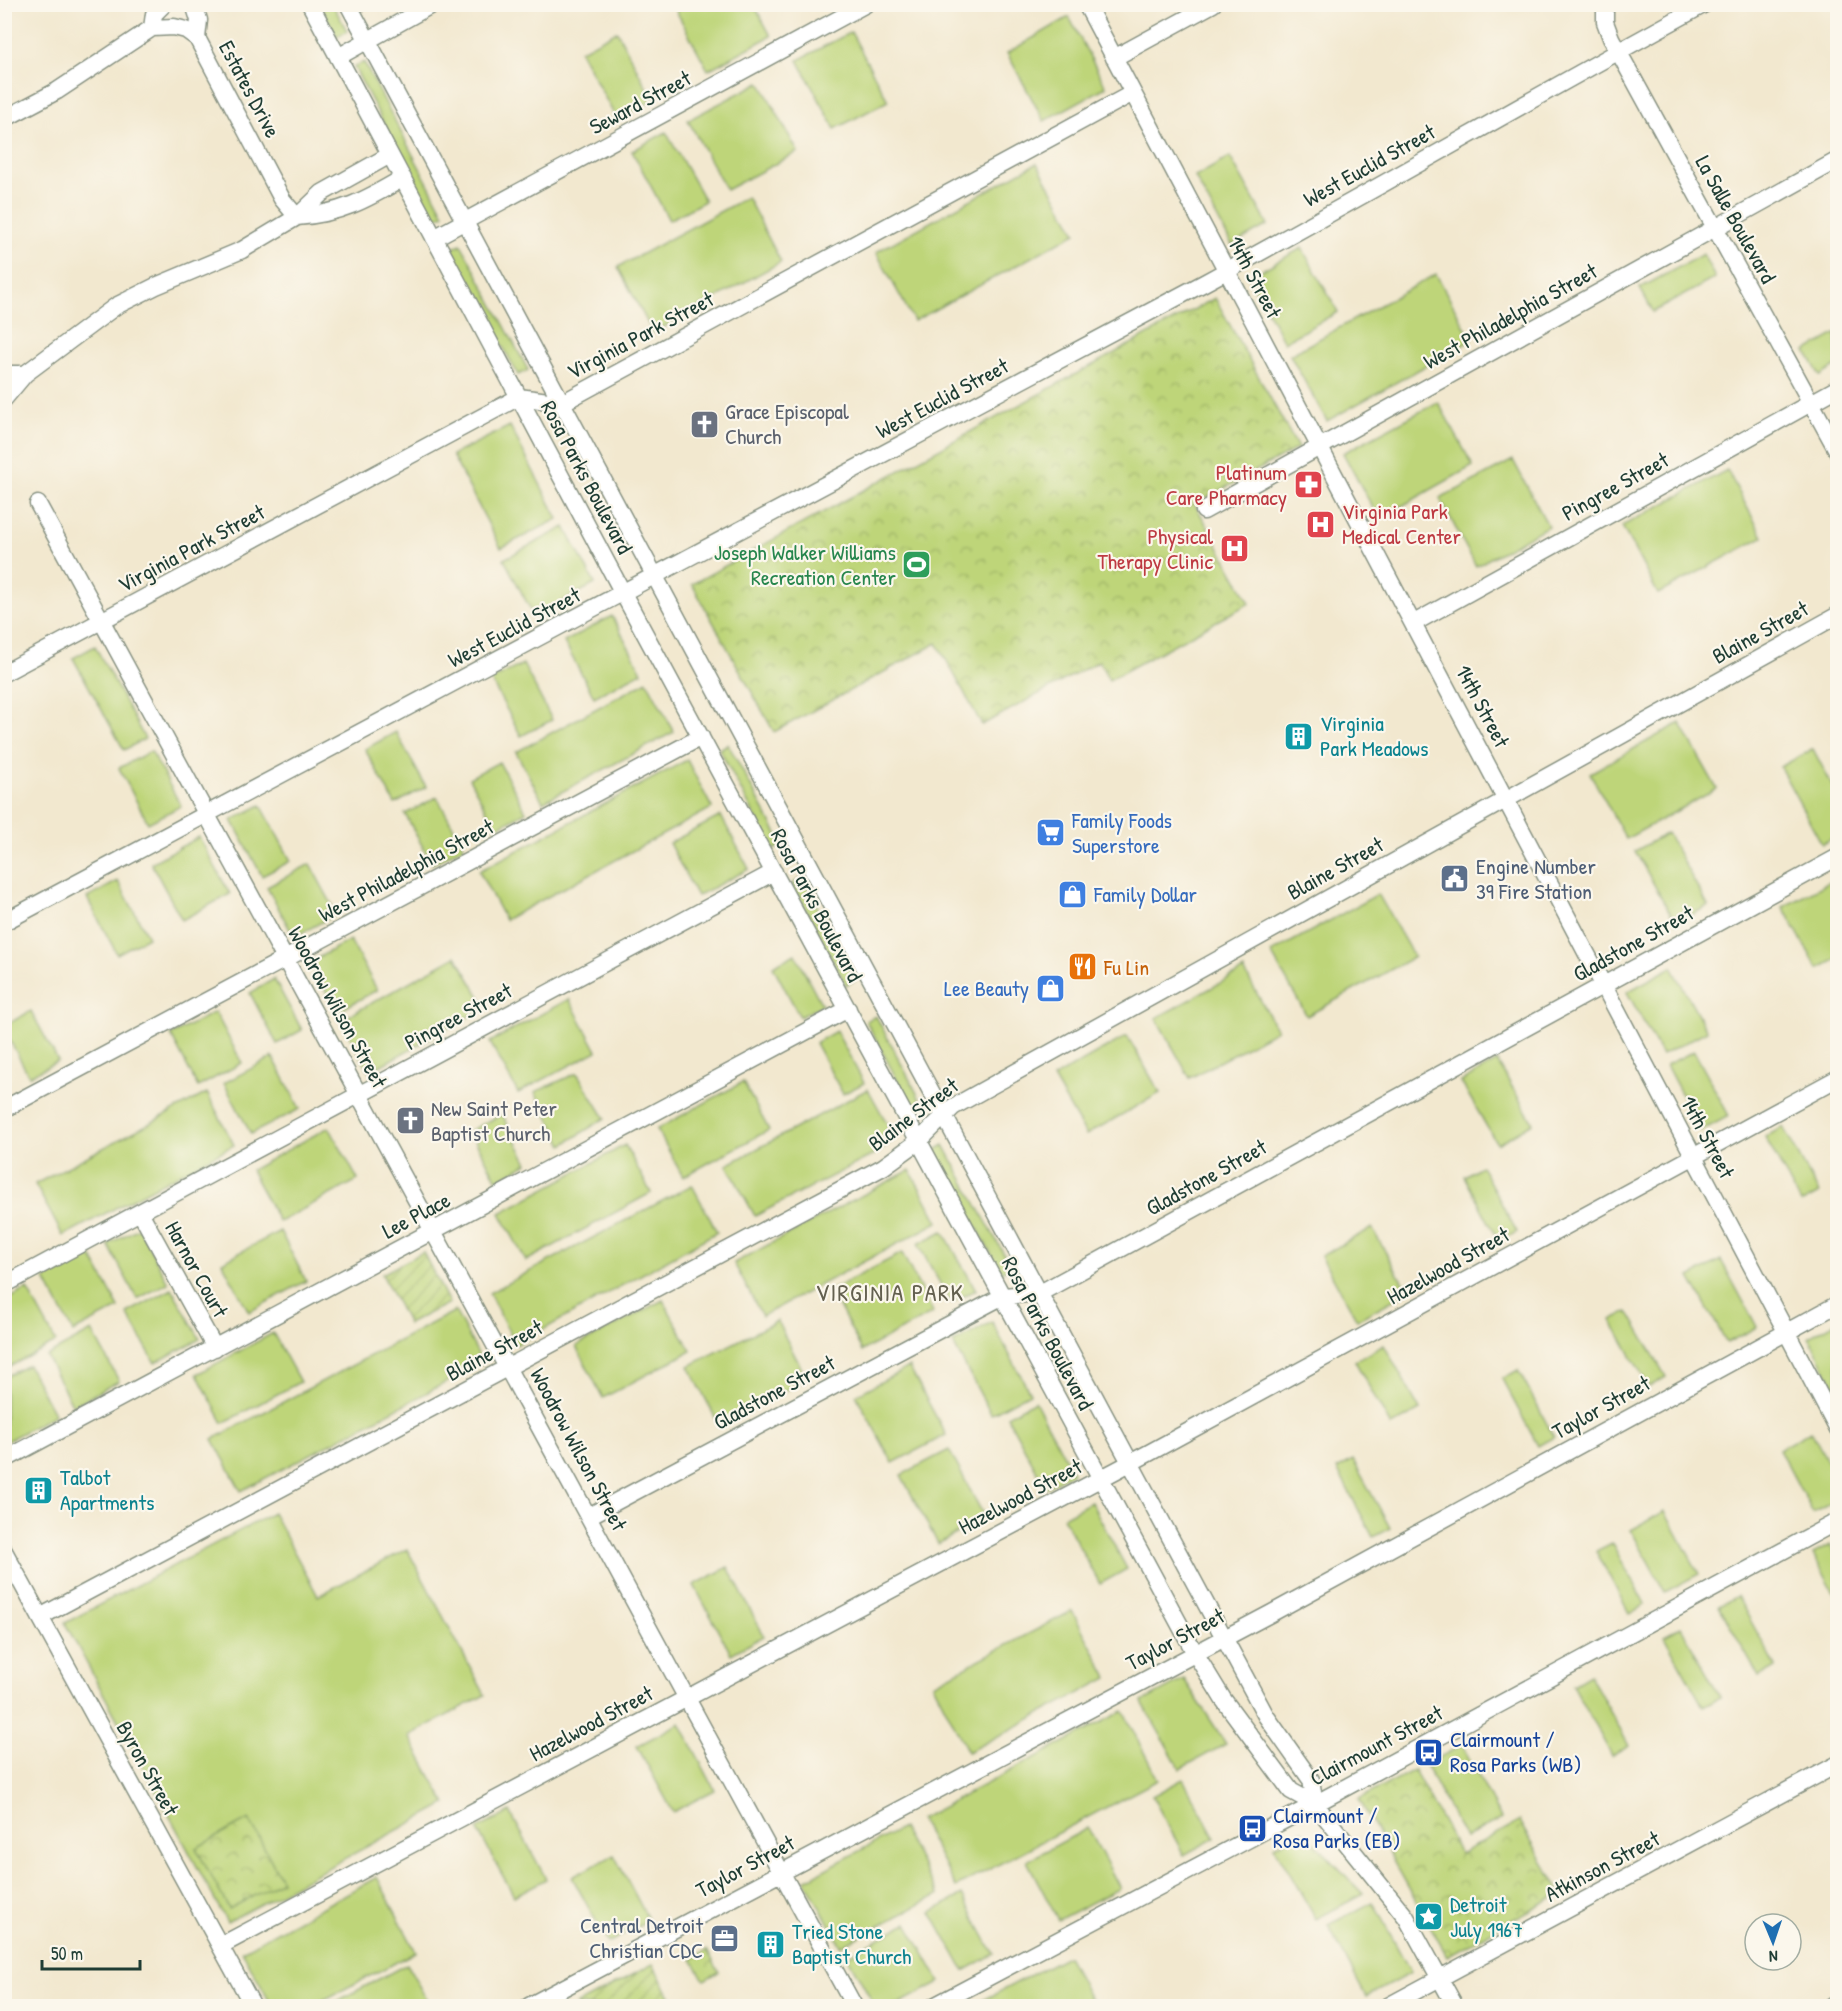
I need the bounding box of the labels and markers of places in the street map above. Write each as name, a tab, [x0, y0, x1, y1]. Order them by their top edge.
place label: Grace Episcopal Church	[725, 396, 849, 451]
church icon: Grace Episcopal Church	[688, 408, 720, 440]
place label: Platinum Care Pharmacy	[1166, 457, 1287, 512]
pharmacy icon: Platinum Care Pharmacy	[1292, 469, 1324, 501]
place label: Virginia Park Medical Center	[1342, 496, 1462, 551]
hospital icon: Virginia Park Medical Center	[1305, 508, 1337, 540]
place label: Physical Therapy Clinic	[1098, 521, 1213, 576]
hospital icon: Physical Therapy Clinic	[1218, 533, 1250, 565]
place label: Joseph Walker Williams Recreation Center	[714, 537, 897, 592]
sports icon: Joseph Walker Williams Recreation Center	[901, 549, 933, 581]
place label: Virginia Park Meadows	[1320, 708, 1428, 763]
building icon: Virginia Park Meadows	[1283, 720, 1315, 752]
place label: Family Foods Superstore	[1071, 805, 1172, 860]
supermarket icon: Family Foods Superstore	[1035, 817, 1067, 849]
place label: Engine Number 39 Fire Station	[1476, 851, 1596, 906]
public building icon: Engine Number 39 Fire Station	[1439, 863, 1471, 895]
shop icon: Family Dollar	[1057, 878, 1089, 910]
place label: Family Dollar	[1093, 879, 1197, 909]
restaurant icon: Fu Lin	[1067, 951, 1099, 983]
place label: Fu Lin	[1103, 952, 1149, 982]
shop icon: Lee Beauty	[1034, 972, 1066, 1004]
place label: Lee Beauty	[944, 973, 1029, 1003]
place label: New Saint Peter Baptist Church	[431, 1093, 558, 1148]
church icon: New Saint Peter Baptist Church	[394, 1105, 426, 1137]
place label: Talbot Apartments	[60, 1462, 155, 1517]
building icon: Talbot Apartments	[23, 1474, 55, 1506]
place label: Clairmount / Rosa Parks (WB)	[1450, 1724, 1581, 1779]
bus stop icon: Clairmount / Rosa Parks (WB)	[1413, 1736, 1445, 1768]
place label: Clairmount / Rosa Parks (EB)	[1273, 1800, 1401, 1855]
bus stop icon: Clairmount / Rosa Parks (EB)	[1236, 1812, 1268, 1844]
place label: Detroit July 1967	[1450, 1889, 1523, 1944]
place icon: Detroit July 1967	[1413, 1901, 1445, 1933]
place label: Central Detroit Christian CDC	[580, 1910, 703, 1965]
place label: Tried Stone Baptist Church	[792, 1916, 911, 1971]
office icon: Central Detroit Christian CDC	[708, 1922, 740, 1954]
building icon: Tried Stone Baptist Church	[755, 1928, 787, 1960]

